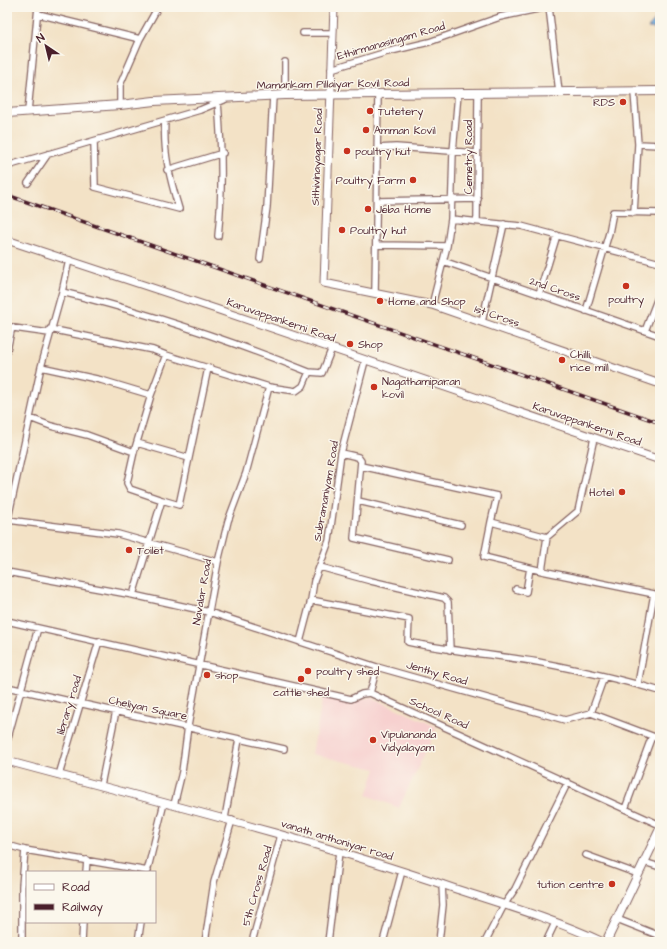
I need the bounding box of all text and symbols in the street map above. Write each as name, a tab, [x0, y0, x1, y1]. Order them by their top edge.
street label: Ethirmanasingam Road	[335, 18, 447, 65]
north arrow	[26, 26, 66, 66]
text: N	[33, 30, 48, 46]
street label: Mamankam Pillaiyar Kovil Road	[256, 75, 410, 94]
place label: RDS	[593, 95, 615, 110]
marker: RDS	[618, 97, 628, 107]
place label: Tutetery	[378, 104, 423, 120]
marker: Tutetery	[365, 106, 375, 116]
street label: Sithivinayagar Road	[308, 108, 327, 206]
street label: Cemetry Road	[461, 119, 477, 194]
place label: Amman Kovil	[374, 123, 436, 138]
marker: Amman Kovil	[361, 125, 371, 135]
place label: poultry hut	[355, 144, 412, 160]
marker: poultry hut	[342, 146, 352, 156]
place label: Poultry Farm	[336, 173, 405, 189]
marker: Poultry Farm	[408, 175, 418, 185]
place label: Jeba Home	[376, 202, 431, 217]
marker: Jeba Home	[363, 204, 373, 214]
place label: Poultry hut	[350, 223, 408, 239]
marker: Poultry hut	[337, 225, 347, 235]
street label: 2nd Cross	[528, 273, 583, 305]
marker: poultry	[621, 281, 631, 291]
place label: poultry	[608, 292, 644, 308]
street label: Karuvappankerni Road	[225, 294, 338, 346]
place label: Home and Shop	[388, 294, 466, 309]
marker: Home and Shop	[375, 296, 385, 306]
street label: 1st Cross	[472, 301, 522, 331]
place label: Shop	[358, 337, 383, 352]
marker: Shop	[345, 339, 355, 349]
place label: Chilli, rice mill	[570, 347, 609, 375]
marker: Chilli, rice mill	[557, 355, 567, 365]
place label: Nagathamiparan kovil	[382, 374, 461, 402]
marker: Nagathamiparan kovil	[369, 382, 379, 392]
street label: Karuvappankerni Road	[531, 398, 644, 450]
street label: Subramaniyam Road	[310, 439, 343, 543]
place label: Hotel	[589, 485, 614, 500]
marker: Hotel	[617, 487, 627, 497]
place label: Toilet	[137, 543, 164, 558]
marker: Toilet	[124, 545, 134, 555]
street label: Navalar Road	[189, 557, 215, 626]
street label: Jenthy Road	[404, 657, 470, 690]
place label: poultry shed	[316, 664, 380, 680]
marker: poultry shed	[303, 666, 313, 676]
place label: shop	[215, 668, 238, 683]
marker: shop	[202, 670, 212, 680]
street label: library road	[53, 673, 86, 737]
marker: cattle shed	[296, 674, 306, 684]
place label: cattle shed	[273, 685, 329, 700]
street label: Cheliyan Square	[107, 692, 189, 725]
street label: School Road	[407, 693, 471, 733]
place label: Vipulananda Vidyalayam	[381, 727, 437, 756]
marker: Vipulananda Vidyalayam	[368, 735, 378, 745]
street label: vanath anthoniyar road	[279, 816, 395, 865]
street label: 5th Cross Road	[238, 844, 276, 928]
legend	[26, 871, 156, 923]
place label: tution centre	[537, 877, 604, 892]
text: Road	[62, 879, 90, 896]
marker: tution centre	[607, 879, 617, 889]
text: Railway	[62, 899, 103, 917]

